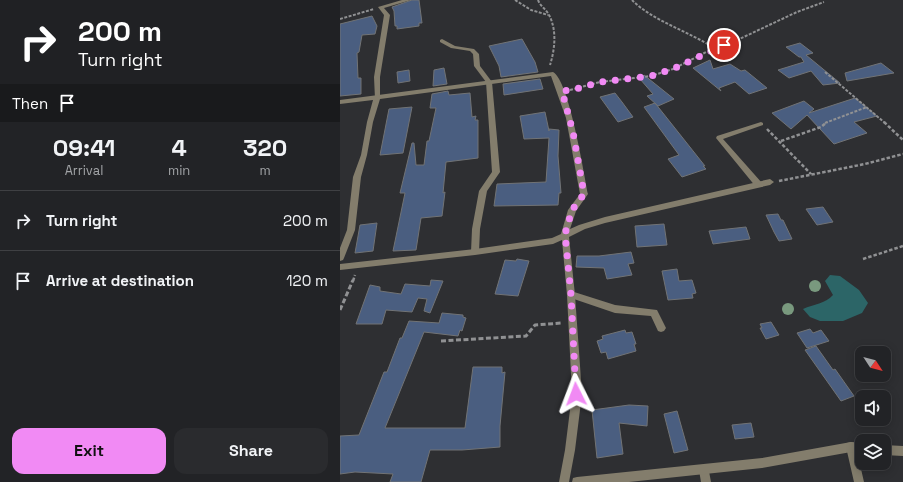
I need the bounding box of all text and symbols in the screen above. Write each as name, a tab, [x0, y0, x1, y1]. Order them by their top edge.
text: 200 m	[78, 13, 162, 49]
icon: right	[12, 16, 64, 68]
pin	[707, 28, 741, 62]
icon: arrive	[713, 34, 735, 56]
text: Turn right	[78, 48, 162, 71]
icon: arrive	[56, 92, 78, 114]
text: Then	[12, 94, 48, 113]
text: 09:41	[53, 132, 115, 163]
text: 4	[172, 132, 187, 163]
text: 320	[243, 132, 287, 163]
text: Arrival	[65, 162, 103, 179]
text: min	[168, 162, 190, 179]
text: m	[260, 162, 271, 179]
icon: right	[12, 210, 34, 232]
text: Turn right	[46, 211, 117, 230]
text: 200 m	[283, 211, 328, 230]
icon: arrive	[12, 270, 34, 292]
text: Arrive at destination	[46, 271, 194, 290]
text: 120 m	[286, 271, 328, 290]
north arrow	[855, 346, 891, 382]
map controls	[855, 346, 891, 470]
position arrow	[555, 373, 597, 415]
button: sound	[855, 390, 891, 426]
button: Exit	[12, 428, 166, 474]
button: Share	[174, 428, 328, 474]
button: layers	[855, 434, 891, 470]

